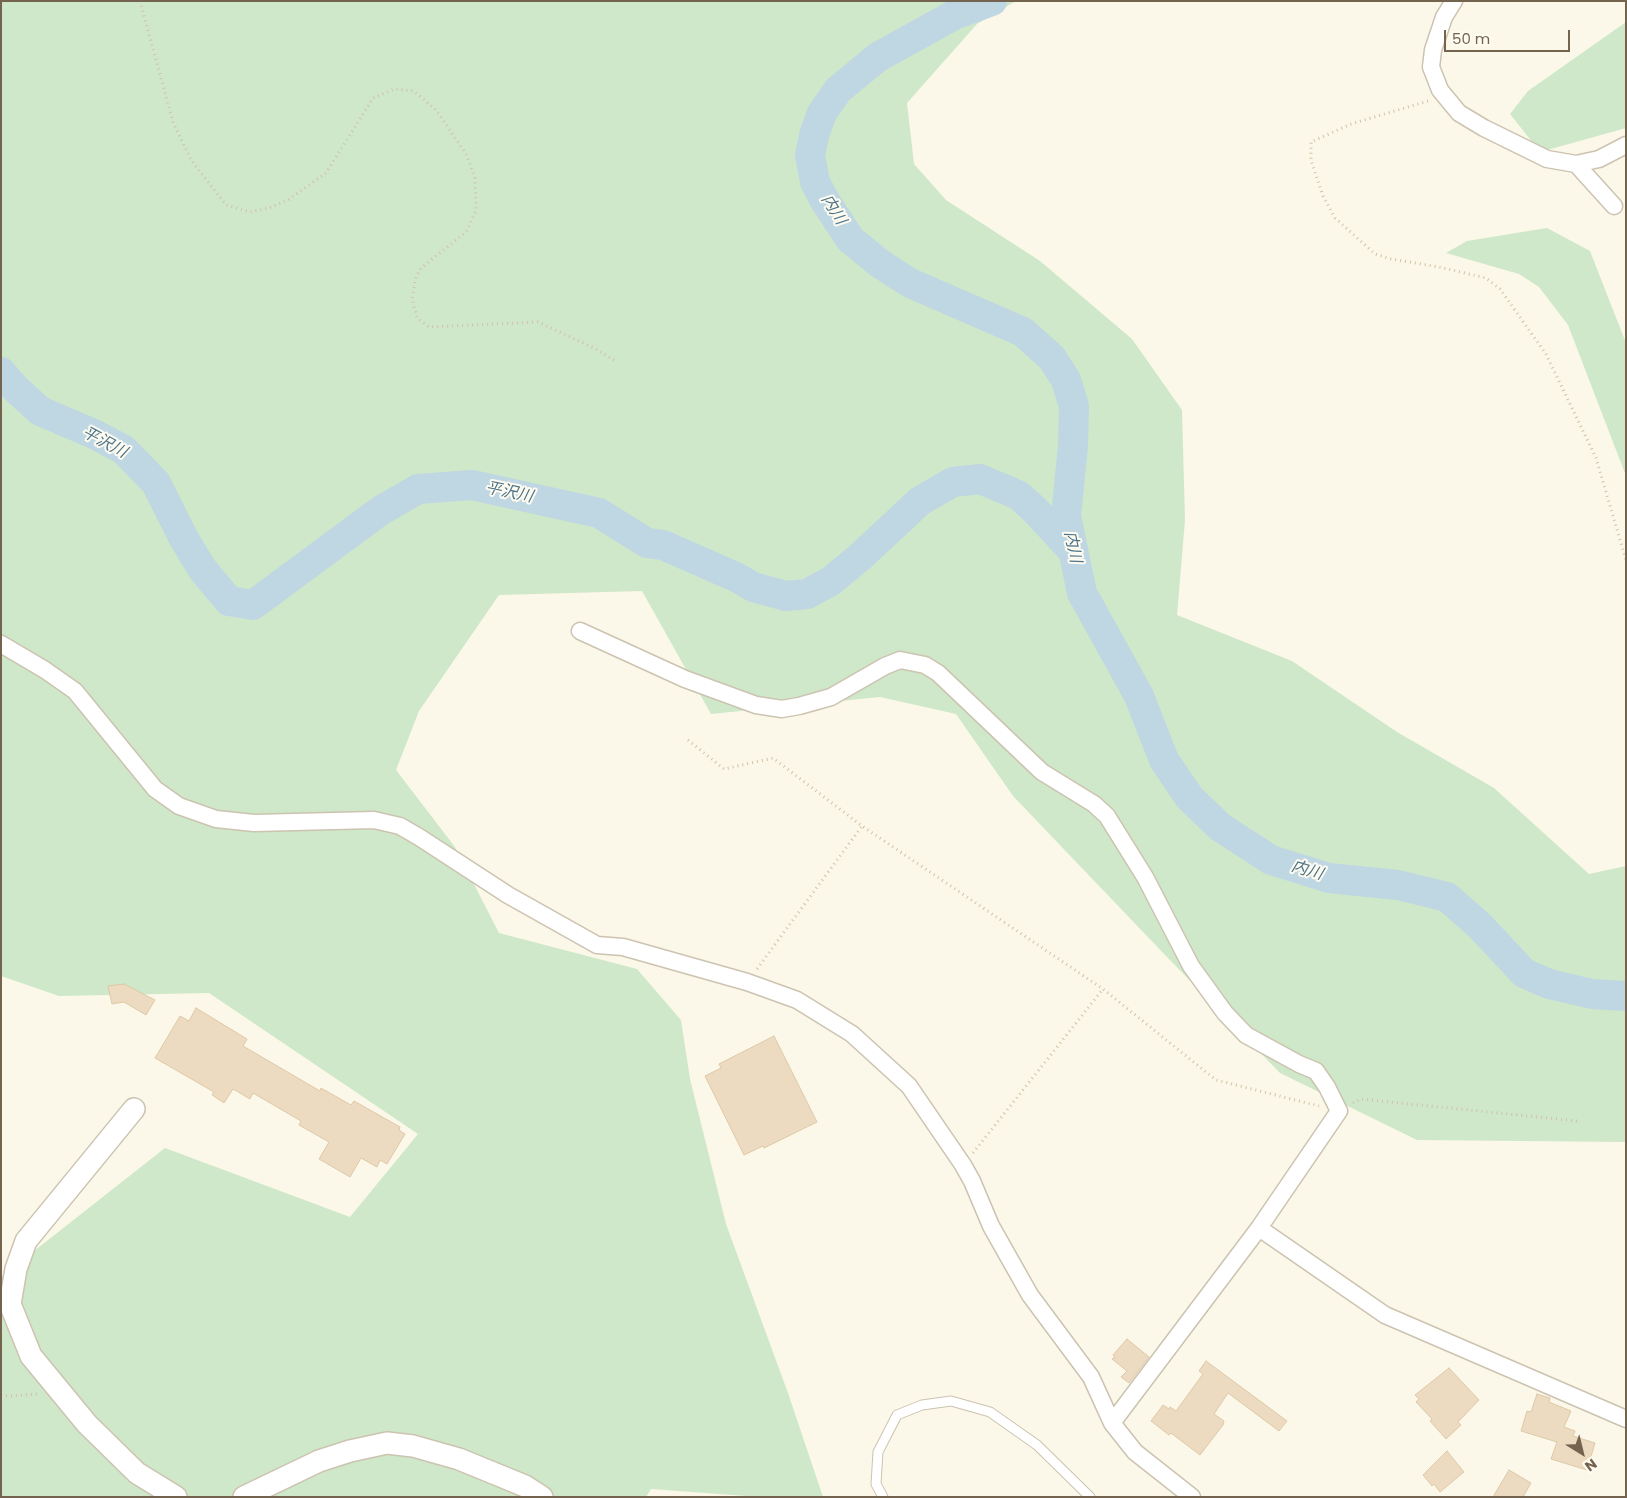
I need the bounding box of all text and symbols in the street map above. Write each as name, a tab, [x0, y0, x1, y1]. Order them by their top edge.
scale bar	[1447, 20, 1573, 52]
text: 50 m	[1452, 28, 1490, 49]
water label: 内川	[816, 191, 850, 229]
water label: 平沢川	[78, 423, 130, 463]
water label: 平沢川	[484, 479, 534, 507]
water label: 内川	[1059, 529, 1085, 565]
water label: 内川	[1289, 857, 1325, 885]
north arrow	[1557, 1428, 1607, 1478]
text: N	[1581, 1454, 1601, 1476]

